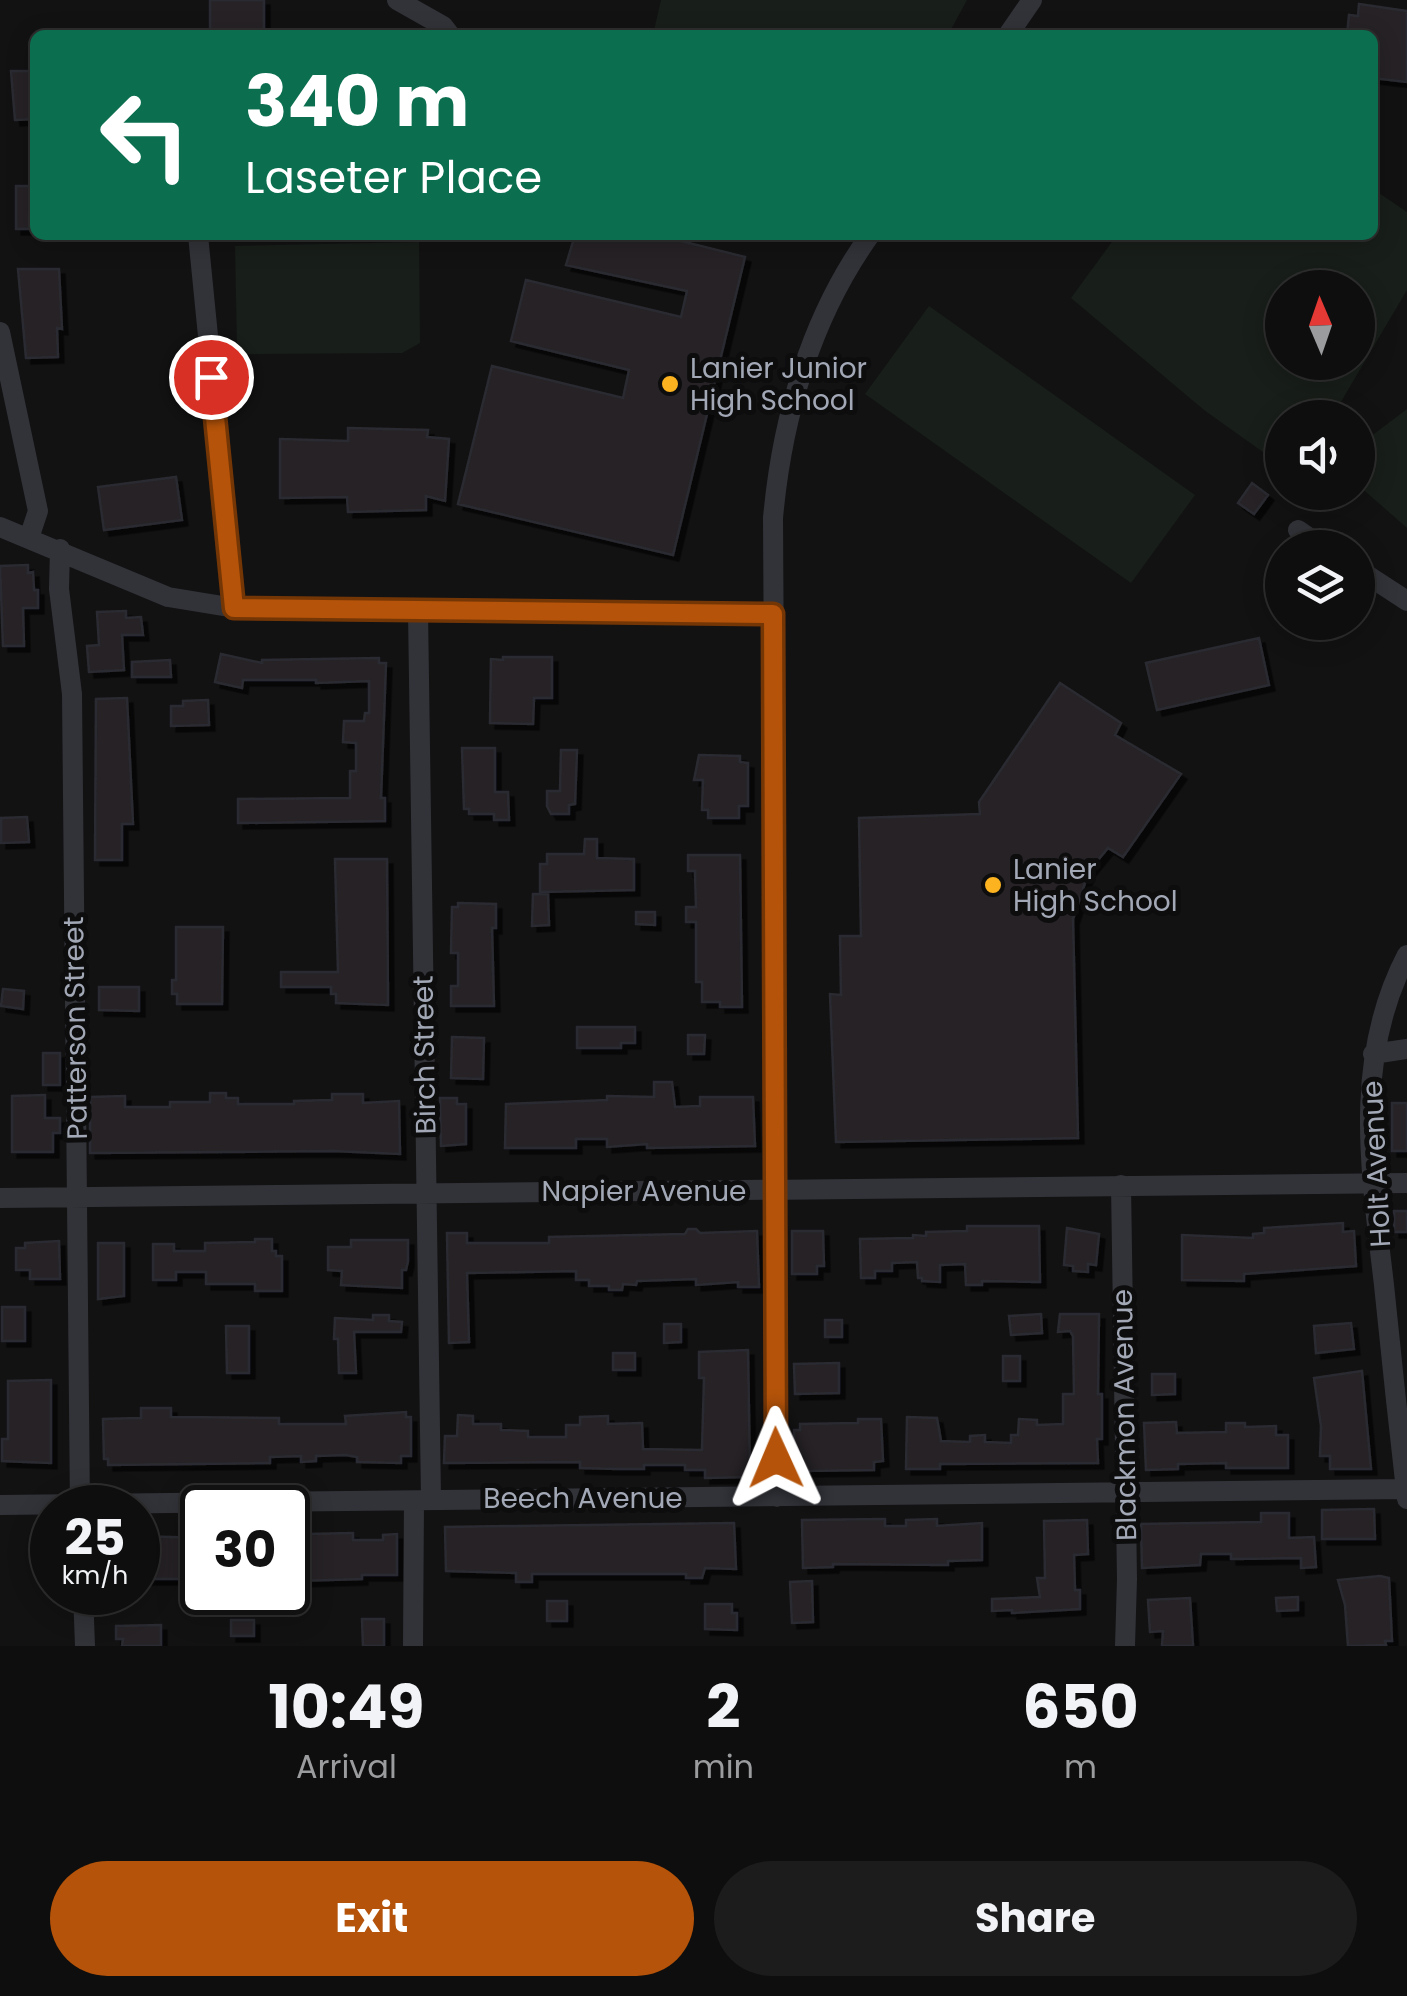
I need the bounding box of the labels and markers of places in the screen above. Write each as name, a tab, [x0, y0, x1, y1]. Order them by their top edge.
pin	[169, 335, 254, 420]
place label: Lanier Junior High School	[690, 349, 867, 420]
marker: Lanier Junior High School	[659, 373, 681, 395]
place label: Lanier High School	[1013, 850, 1178, 921]
marker: Lanier High School	[982, 874, 1004, 896]

